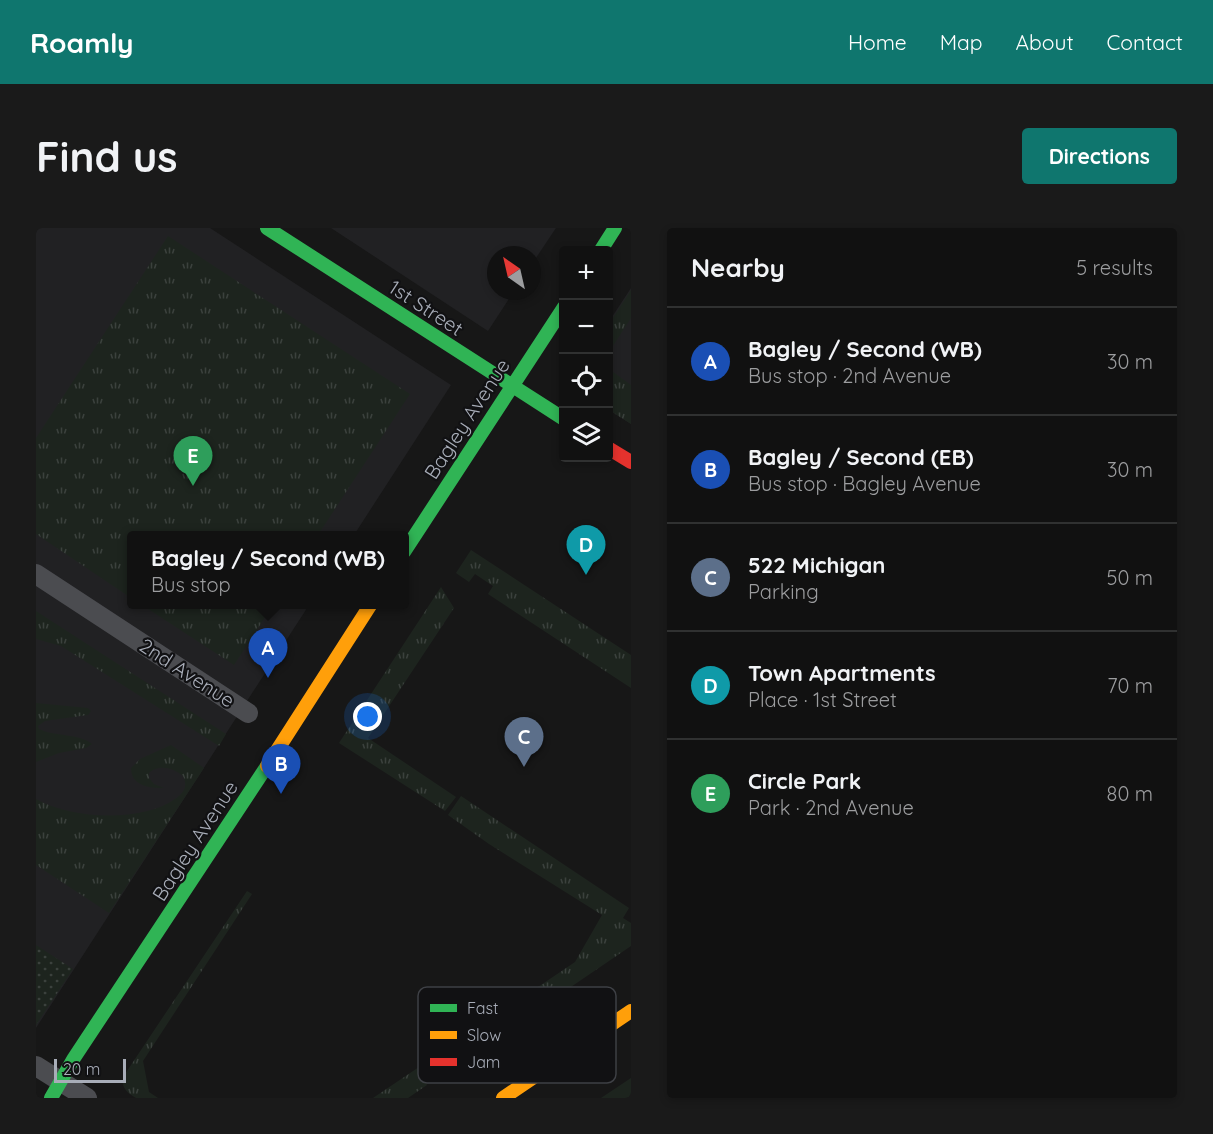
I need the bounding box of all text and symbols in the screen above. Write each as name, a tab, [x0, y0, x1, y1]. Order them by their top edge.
text: Roamly	[30, 25, 134, 60]
text: Home	[848, 29, 907, 55]
text: Map	[940, 29, 983, 55]
text: About	[1016, 29, 1074, 55]
text: Contact	[1107, 29, 1183, 55]
button: Directions	[1022, 128, 1177, 184]
text: Find us	[36, 130, 178, 183]
north arrow	[487, 246, 541, 300]
map controls	[559, 246, 613, 462]
button: +	[559, 246, 613, 300]
text: Nearby	[691, 251, 785, 284]
text: 5 results	[1076, 255, 1153, 280]
street label: 1st Street	[384, 274, 468, 341]
button: −	[559, 300, 613, 354]
text: Bagley / Second (WB)	[748, 335, 982, 363]
text: A	[704, 349, 717, 374]
text: 30 m	[1107, 349, 1153, 374]
street label: Bagley Avenue	[418, 354, 515, 484]
button: locate	[559, 354, 613, 408]
text: Bus stop · 2nd Avenue	[748, 363, 951, 388]
button: layers	[559, 408, 613, 462]
pin: E	[174, 436, 212, 486]
text: Bagley / Second (EB)	[748, 443, 974, 471]
text: B	[704, 457, 717, 482]
text: 30 m	[1107, 457, 1153, 482]
text: Bus stop · Bagley Avenue	[748, 471, 981, 496]
pin: D	[566, 526, 606, 575]
popup	[127, 531, 409, 609]
text: Bagley / Second (WB)	[151, 544, 385, 572]
text: 522 Michigan	[748, 551, 885, 579]
text: C	[704, 565, 717, 590]
text: 50 m	[1107, 565, 1153, 590]
text: Bus stop	[151, 572, 231, 597]
text: Parking	[748, 579, 819, 604]
pin: A	[248, 628, 288, 678]
street label: 2nd Avenue	[135, 633, 240, 713]
text: Town Apartments	[748, 659, 936, 687]
text: D	[703, 673, 718, 698]
text: 70 m	[1107, 673, 1153, 698]
text: Place · 1st Street	[748, 687, 897, 712]
your location	[353, 702, 382, 731]
pin: C	[504, 718, 544, 767]
pin: B	[262, 744, 300, 794]
text: Circle Park	[748, 767, 861, 795]
street label: Bagley Avenue	[146, 776, 243, 906]
text: E	[705, 781, 716, 806]
text: 80 m	[1107, 781, 1153, 806]
text: Park · 2nd Avenue	[748, 795, 914, 820]
legend	[418, 987, 616, 1083]
text: Fast	[467, 998, 498, 1018]
text: Slow	[467, 1025, 501, 1045]
text: Jam	[467, 1052, 500, 1072]
scale bar	[54, 1056, 126, 1084]
text: 20 m	[63, 1059, 100, 1079]

